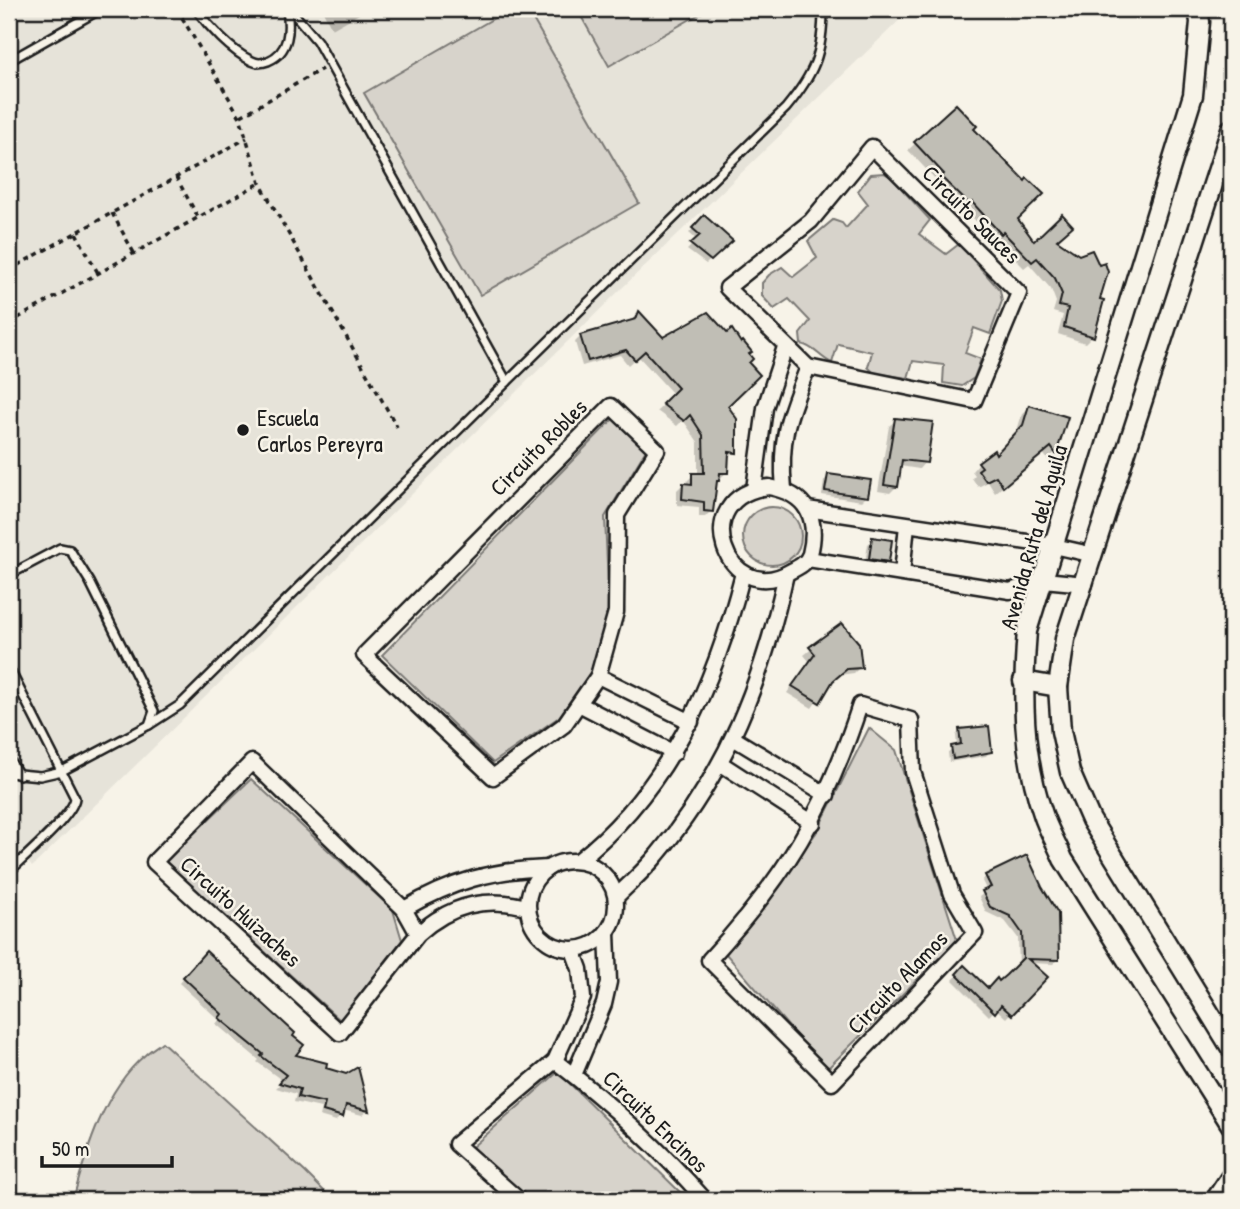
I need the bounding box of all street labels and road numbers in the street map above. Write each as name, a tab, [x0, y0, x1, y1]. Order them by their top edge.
street label: Circuito Sauces	[916, 158, 1028, 270]
street label: Circuito Robles	[483, 392, 593, 502]
street label: Avenida Ruta del Aguila	[992, 441, 1074, 633]
street label: Circuito Huizaches	[174, 848, 308, 974]
street label: Circuito Alamos	[840, 923, 954, 1040]
street label: Circuito Encinos	[596, 1063, 716, 1179]

